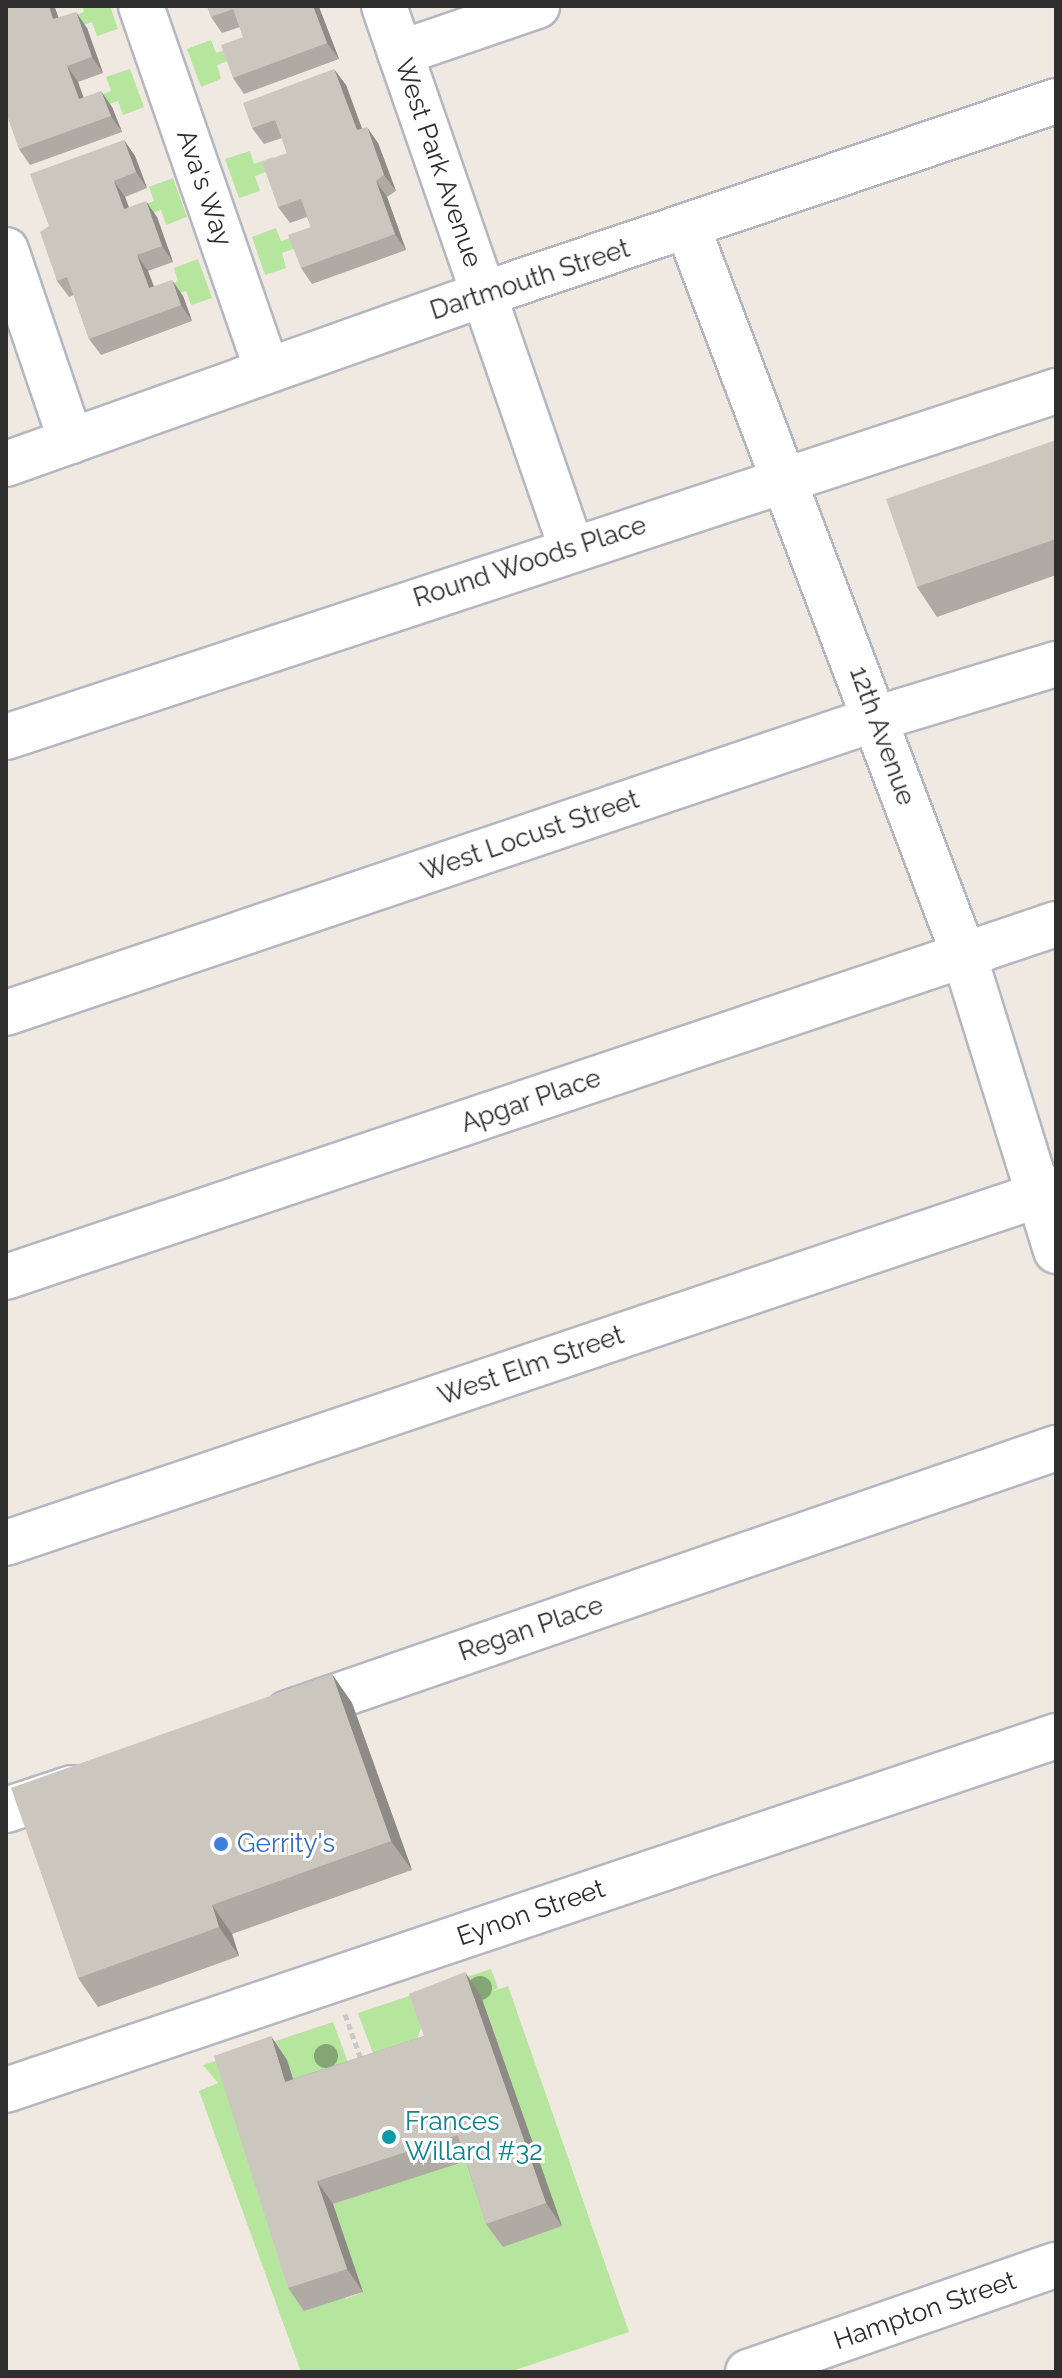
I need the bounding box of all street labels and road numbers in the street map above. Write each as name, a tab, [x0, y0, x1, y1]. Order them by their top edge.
street label: West Park Avenue	[388, 54, 488, 272]
street label: Ava's Way	[169, 125, 239, 251]
street label: Dartmouth Street	[426, 233, 634, 327]
street label: Round Woods Place	[409, 509, 651, 615]
street label: 12th Avenue	[842, 662, 922, 810]
street label: West Locust Street	[417, 784, 643, 888]
street label: Apgar Place	[457, 1062, 605, 1140]
street label: West Elm Street	[434, 1320, 628, 1412]
street label: Regan Place	[455, 1590, 607, 1668]
street label: Eynon Street	[453, 1873, 609, 1953]
street label: Hampton Street	[830, 2265, 1020, 2357]

